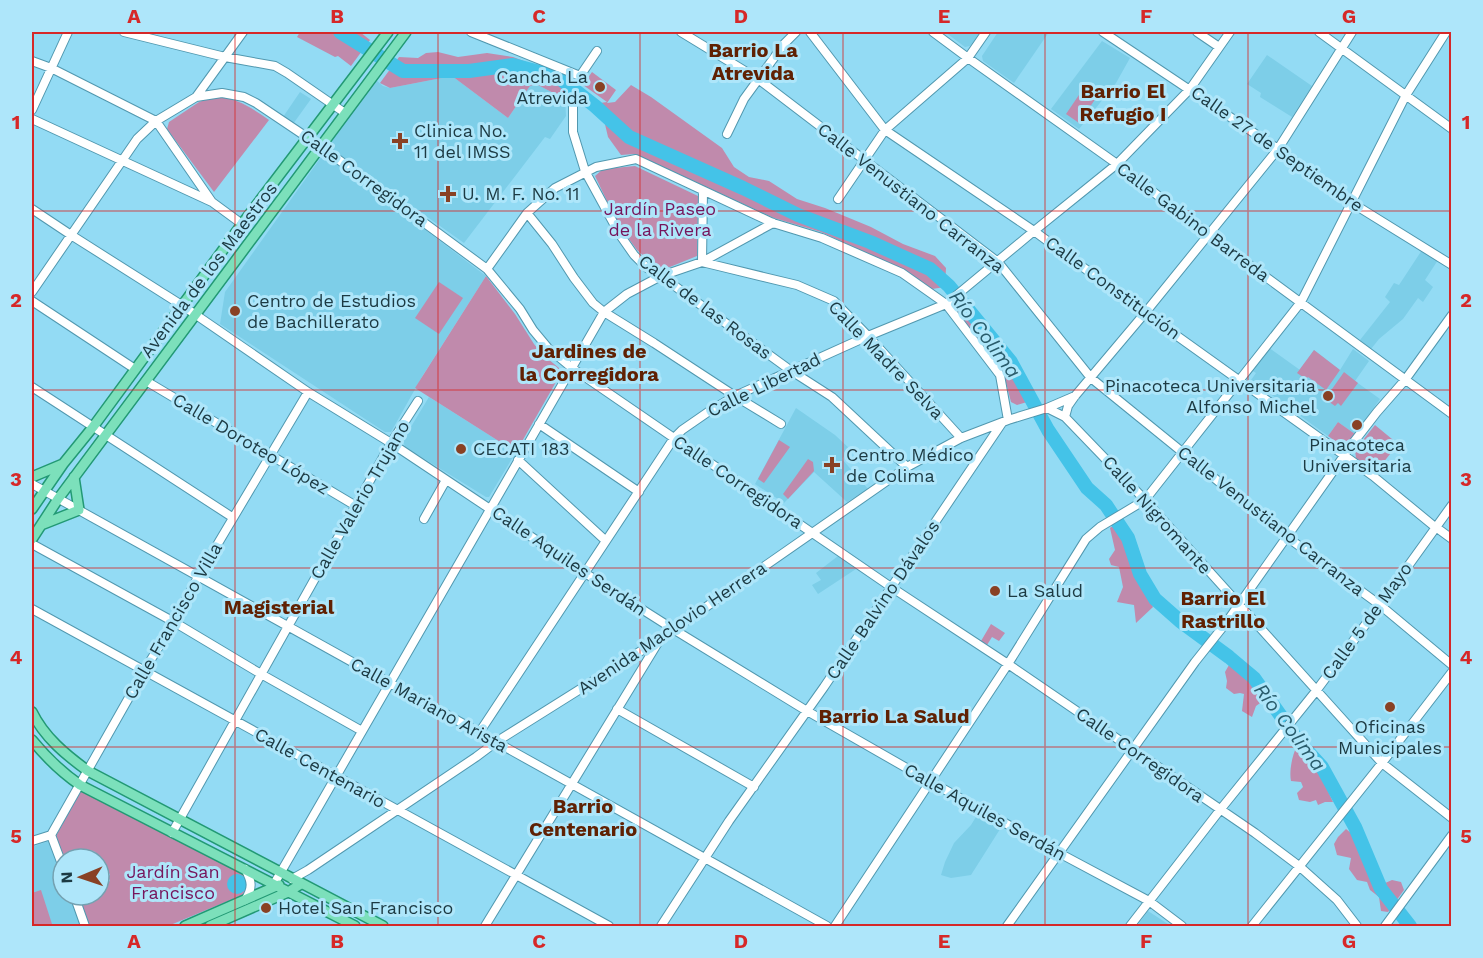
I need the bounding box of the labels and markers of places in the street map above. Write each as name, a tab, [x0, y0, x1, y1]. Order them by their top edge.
place label: Cancha La Atrevida	[496, 66, 588, 108]
marker: Cancha La Atrevida	[593, 80, 607, 94]
place label: Clinica No. 11 del IMSS	[414, 120, 511, 162]
marker: Clinica No. 11 del IMSS	[391, 132, 409, 150]
place label: U. M. F. No. 11	[462, 183, 580, 204]
marker: U. M. F. No. 11	[439, 185, 457, 203]
place label: Centro de Estudios de Bachillerato	[247, 290, 416, 332]
marker: Centro de Estudios de Bachillerato	[228, 304, 242, 318]
place label: Pinacoteca Universitaria Alfonso Michel	[1105, 375, 1316, 417]
marker: Pinacoteca Universitaria Alfonso Michel	[1321, 389, 1335, 403]
marker: Pinacoteca Universitaria	[1350, 418, 1364, 432]
place label: Pinacoteca Universitaria	[1302, 434, 1412, 476]
place label: CECATI 183	[473, 438, 569, 459]
marker: CECATI 183	[454, 442, 468, 456]
place label: Centro Médico de Colima	[846, 444, 974, 486]
marker: Centro Médico de Colima	[823, 456, 841, 474]
place label: La Salud	[1007, 580, 1083, 601]
marker: La Salud	[988, 584, 1002, 598]
marker: Oficinas Municipales	[1383, 700, 1397, 714]
place label: Oficinas Municipales	[1338, 716, 1442, 758]
place label: Hotel San Francisco	[278, 897, 453, 918]
marker: Hotel San Francisco	[259, 901, 273, 915]

